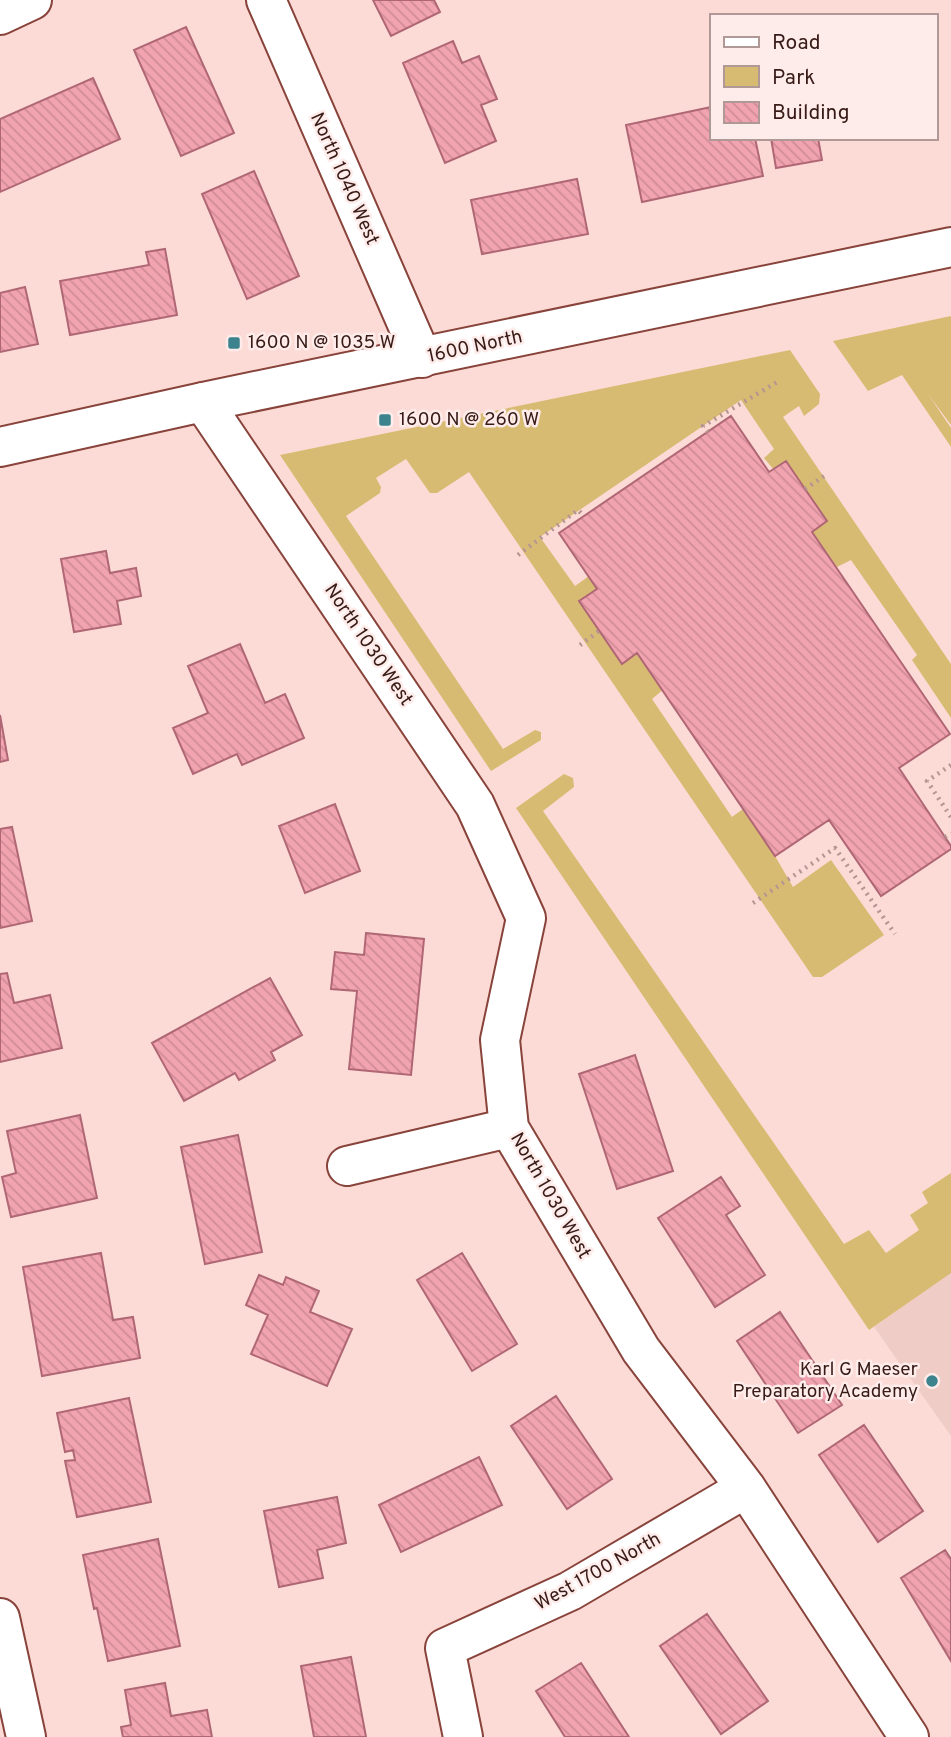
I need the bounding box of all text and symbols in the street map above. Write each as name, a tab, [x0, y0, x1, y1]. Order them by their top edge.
legend	[710, 14, 937, 140]
text: Road	[772, 30, 821, 57]
text: Park	[772, 65, 815, 92]
text: Building	[772, 100, 850, 127]
street label: North 1040 West	[304, 109, 384, 249]
street label: 1600 North	[425, 325, 525, 369]
place label: 1600 N @ 1035 W	[248, 331, 395, 355]
marker: 1600 N @ 1035 W	[226, 335, 242, 351]
place label: 1600 N @ 260 W	[399, 408, 539, 432]
marker: 1600 N @ 260 W	[377, 412, 393, 428]
street label: North 1030 West	[318, 579, 418, 711]
street label: North 1030 West	[504, 1129, 596, 1263]
place label: Karl G Maeser Preparatory Academy	[732, 1358, 919, 1404]
marker: Karl G Maeser Preparatory Academy	[924, 1373, 940, 1389]
street label: West 1700 North	[531, 1528, 665, 1616]

